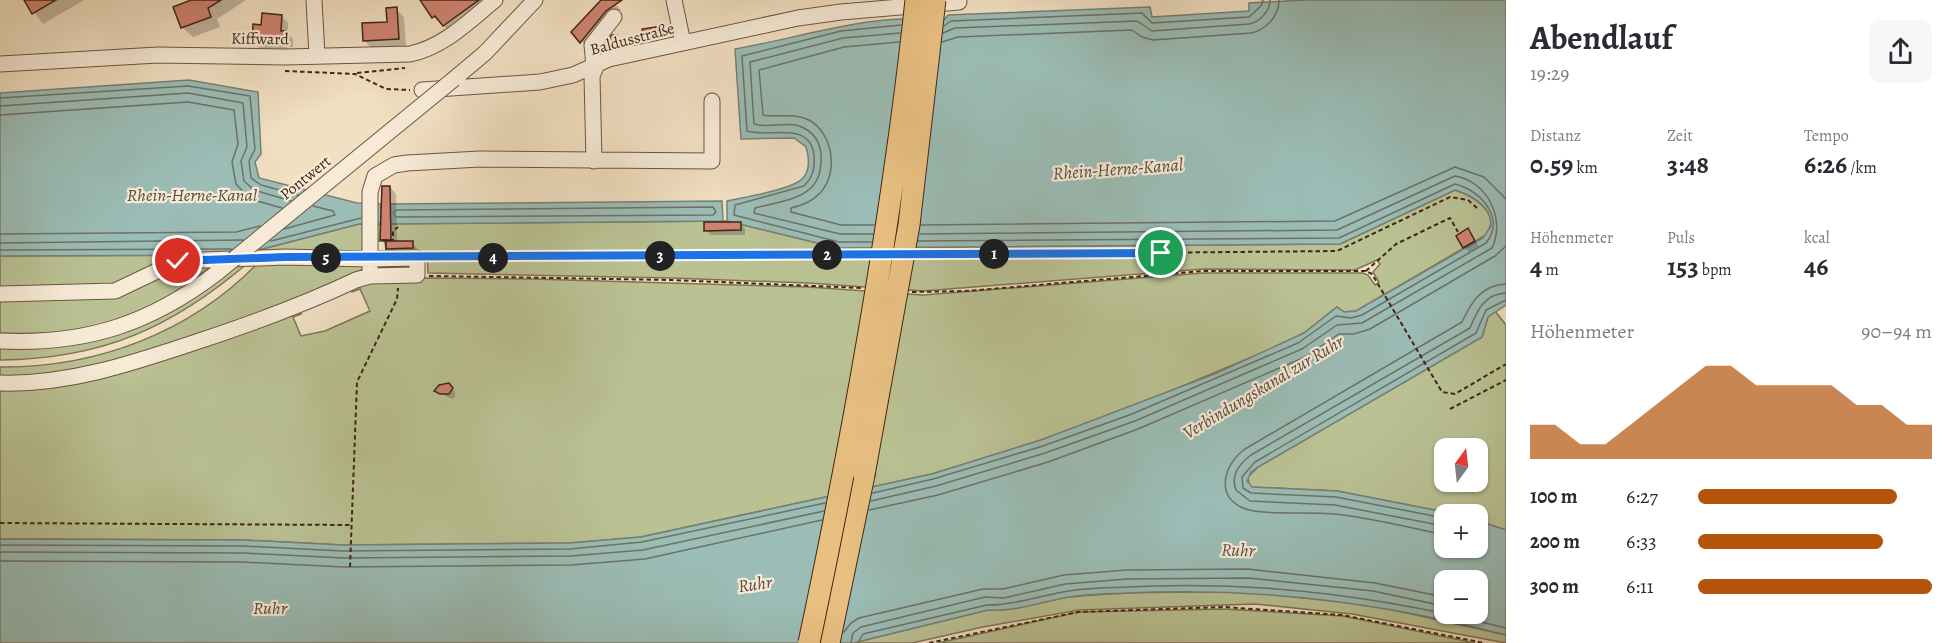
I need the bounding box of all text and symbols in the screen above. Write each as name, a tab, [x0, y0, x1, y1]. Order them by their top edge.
text: Abendlauf	[1530, 15, 1673, 60]
street label: Baldusstraße	[588, 17, 677, 61]
button: share	[1869, 20, 1932, 83]
street label: Kiffward	[231, 27, 289, 51]
text: 19:29	[1530, 60, 1569, 87]
text: Distanz	[1530, 125, 1581, 147]
text: Zeit	[1667, 125, 1693, 147]
text: Tempo	[1804, 125, 1849, 147]
text: 0.59	[1530, 147, 1573, 182]
text: 3:48	[1667, 147, 1709, 182]
text: 6:26	[1804, 147, 1847, 182]
street label: Pontwert	[276, 150, 336, 205]
water label: Rhein-Herne-Kanal	[1052, 152, 1184, 186]
text: km	[1573, 157, 1598, 179]
text: /km	[1847, 157, 1877, 179]
water label: Rhein-Herne-Kanal	[127, 183, 258, 207]
pin	[1135, 227, 1186, 278]
text: Höhenmeter	[1530, 227, 1613, 249]
text: Puls	[1667, 227, 1695, 249]
text: kcal	[1804, 227, 1830, 249]
pin	[152, 235, 203, 286]
icon: arrive	[1144, 236, 1177, 269]
pin: 1	[979, 239, 1009, 269]
pin: 2	[812, 240, 842, 270]
pin: 3	[645, 241, 675, 271]
pin: 5	[311, 243, 341, 273]
pin: 4	[478, 243, 508, 273]
text: 1	[991, 243, 997, 265]
icon: check	[161, 244, 194, 277]
text: 2	[823, 244, 831, 266]
text: 3	[657, 245, 663, 267]
text: 5	[323, 247, 329, 269]
text: 4	[489, 247, 497, 269]
text: 4	[1530, 249, 1542, 284]
text: 153	[1667, 249, 1699, 284]
text: 46	[1804, 249, 1828, 284]
text: m	[1542, 259, 1559, 281]
text: bpm	[1699, 259, 1732, 281]
text: Höhenmeter	[1530, 318, 1634, 345]
text: 90–94 m	[1861, 318, 1932, 345]
water label: Verbindungskanal zur Ruhr	[1178, 329, 1349, 445]
north arrow	[1434, 438, 1488, 492]
map controls	[1434, 438, 1488, 624]
text: 100 m	[1530, 483, 1578, 510]
text: 6:27	[1626, 483, 1658, 510]
button: +	[1434, 504, 1488, 558]
text: 200 m	[1530, 528, 1580, 555]
text: 6:33	[1626, 528, 1657, 555]
water label: Ruhr	[1221, 537, 1256, 563]
water label: Ruhr	[737, 570, 774, 598]
button: −	[1434, 570, 1488, 624]
text: 300 m	[1530, 573, 1579, 600]
text: 6:11	[1626, 573, 1654, 600]
water label: Ruhr	[253, 596, 288, 620]

